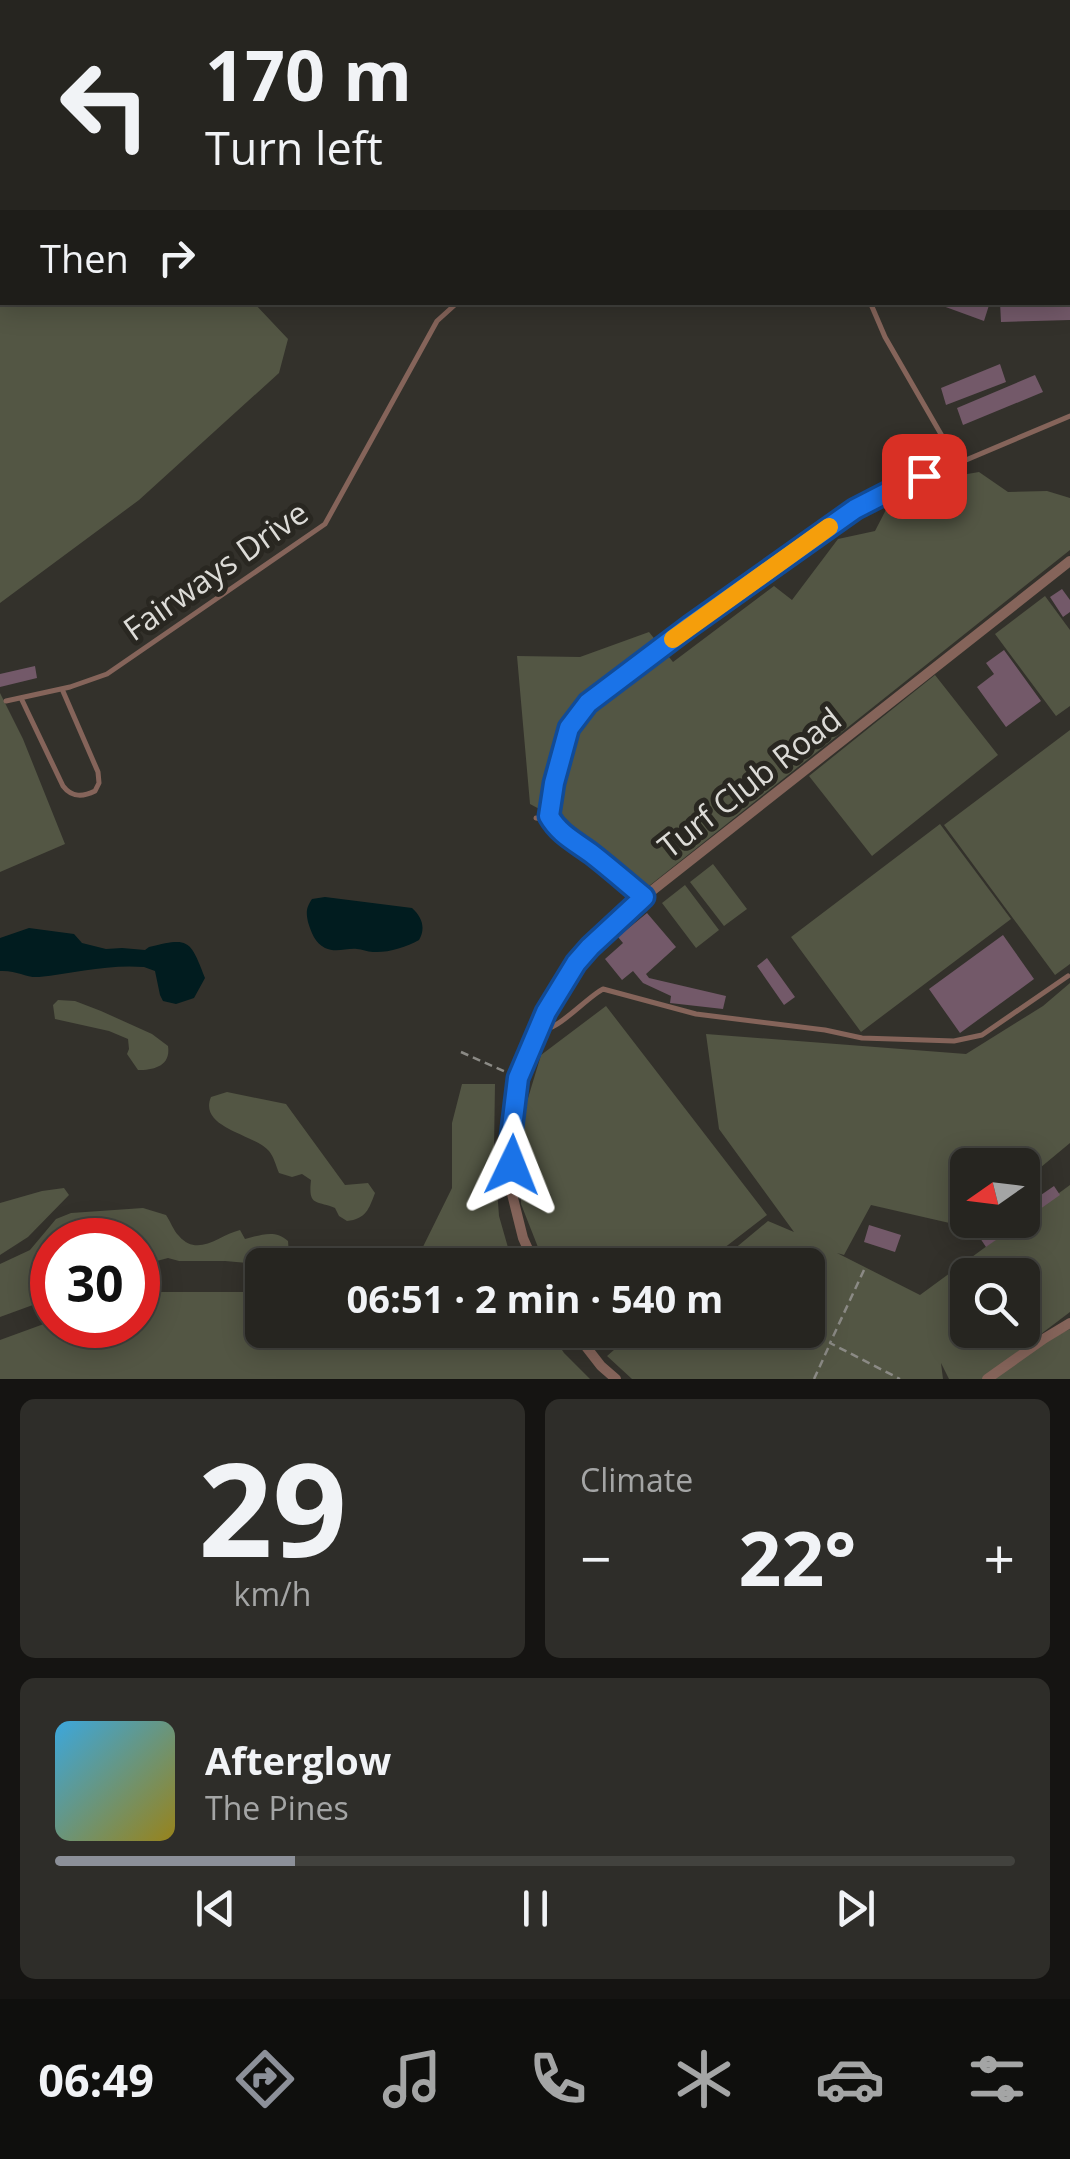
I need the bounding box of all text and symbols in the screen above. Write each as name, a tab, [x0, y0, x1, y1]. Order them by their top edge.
text: 170 m	[205, 26, 412, 122]
icon: left	[40, 40, 170, 170]
text: Turn left	[205, 117, 383, 178]
icon: right	[149, 230, 204, 285]
text: Then	[40, 232, 129, 284]
pin	[882, 434, 967, 519]
icon: arrive	[897, 449, 952, 504]
street label: Fairways Drive	[114, 490, 316, 650]
street label: Turf Club Road	[648, 697, 850, 867]
position arrow	[460, 1113, 564, 1217]
north arrow	[950, 1148, 1040, 1238]
map controls	[950, 1148, 1040, 1348]
speed limit sign: 30	[30, 1218, 160, 1348]
button: search	[950, 1258, 1040, 1348]
text: 06:51 · 2 min · 540 m	[347, 1272, 723, 1324]
text: 29	[198, 1418, 347, 1595]
text: Climate	[580, 1458, 693, 1501]
text: 22°	[739, 1506, 856, 1608]
text: −	[580, 1520, 611, 1595]
text: +	[984, 1520, 1015, 1595]
text: km/h	[234, 1572, 311, 1615]
text: Afterglow	[205, 1734, 391, 1786]
text: The Pines	[205, 1786, 349, 1829]
icon: previous	[188, 1881, 243, 1936]
icon: pause	[508, 1881, 563, 1936]
icon: next	[828, 1881, 883, 1936]
icon: directions	[230, 2044, 300, 2114]
icon: music	[377, 2044, 447, 2114]
icon: phone	[523, 2044, 593, 2114]
icon: climate	[669, 2044, 739, 2114]
icon: car	[815, 2044, 885, 2114]
icon: filters	[962, 2044, 1032, 2114]
text: 06:49	[38, 2049, 154, 2110]

